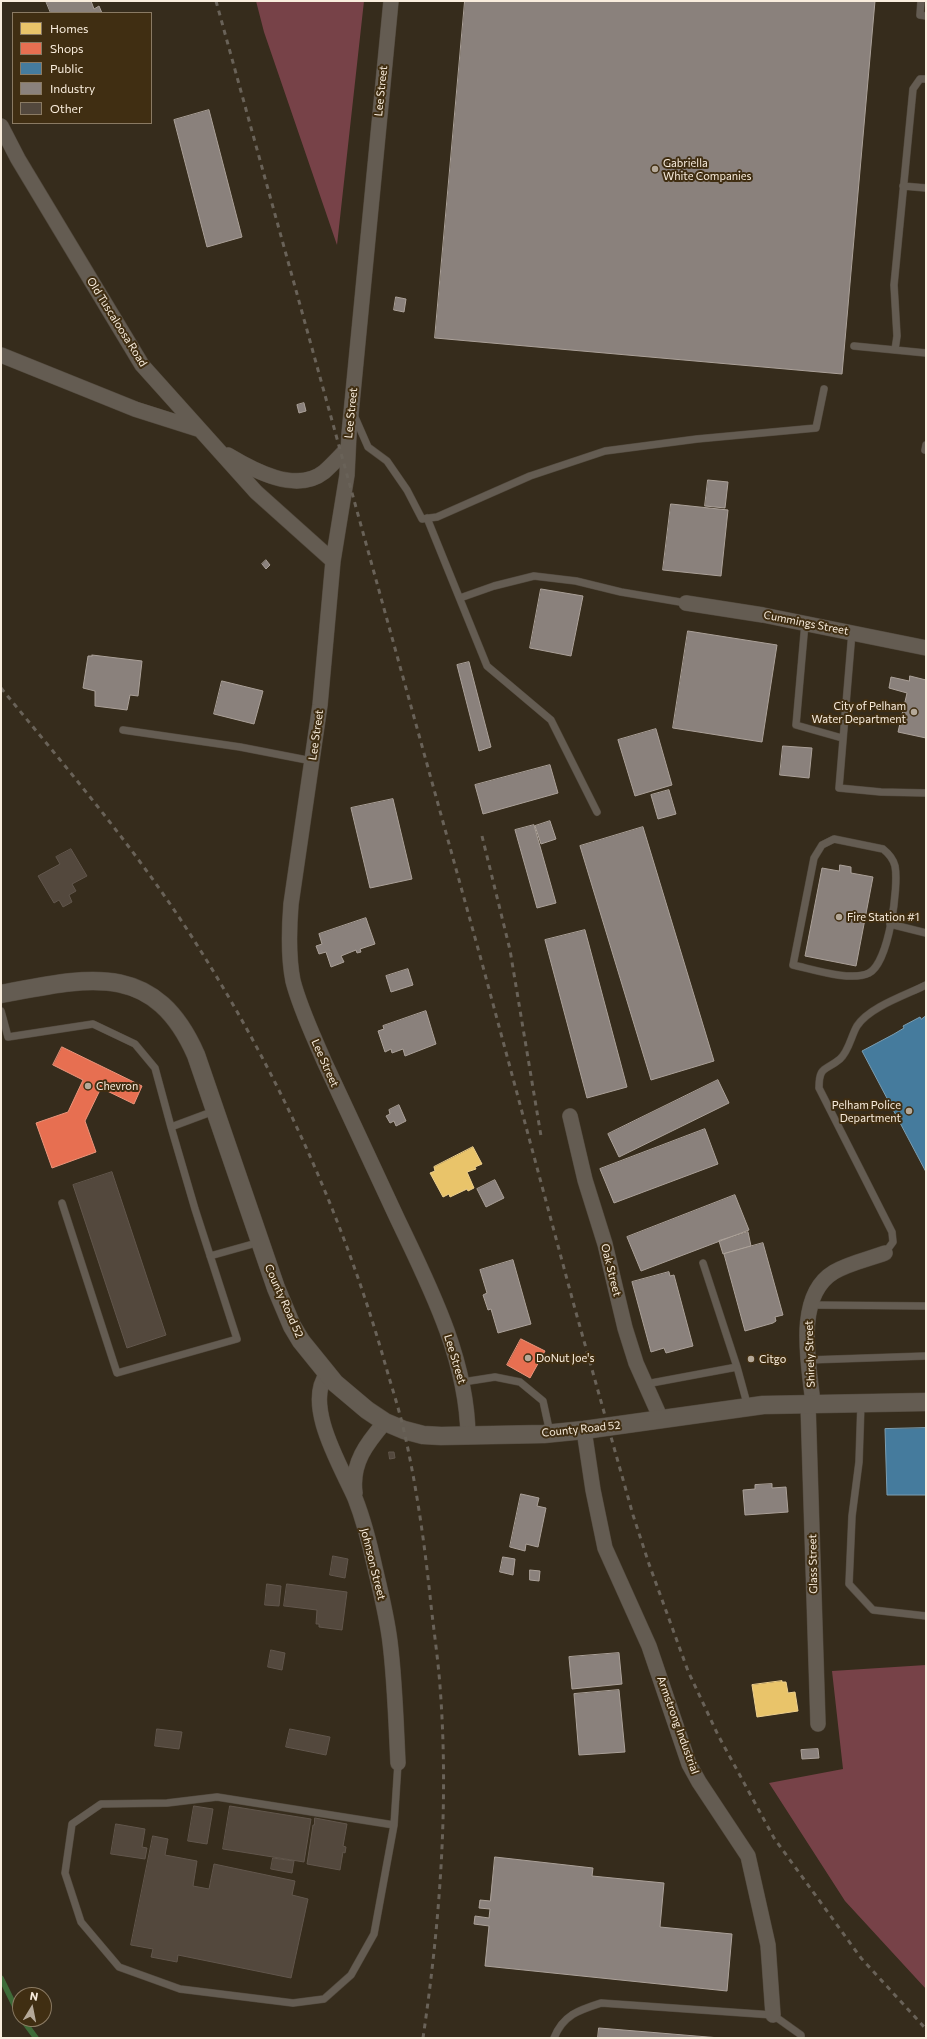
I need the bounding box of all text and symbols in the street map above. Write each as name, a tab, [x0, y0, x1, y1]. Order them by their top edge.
legend	[12, 12, 152, 124]
text: Homes	[50, 21, 88, 35]
text: Shops	[50, 41, 84, 55]
text: Public	[50, 61, 83, 75]
street label: Lee Street	[372, 65, 390, 117]
text: Industry	[50, 81, 95, 95]
text: Other	[50, 101, 83, 115]
place label: Gabriella White Companies	[663, 156, 752, 182]
marker: Gabriella White Companies	[650, 164, 660, 174]
street label: Old Tuscaloosa Road	[84, 275, 150, 369]
street label: Lee Street	[342, 387, 360, 439]
street label: Cummings Street	[762, 608, 850, 638]
place label: City of Pelham Water Department	[812, 699, 906, 725]
marker: City of Pelham Water Department	[909, 707, 919, 717]
street label: Lee Street	[306, 709, 326, 761]
place label: Fire Station #1	[847, 910, 919, 924]
marker: Fire Station #1	[834, 912, 844, 922]
street label: Lee Street	[309, 1037, 341, 1089]
place label: Chevron	[96, 1079, 138, 1093]
marker: Chevron	[83, 1081, 93, 1091]
place label: Pelham Police Department	[832, 1098, 901, 1124]
marker: Pelham Police Department	[904, 1106, 914, 1116]
street label: Oak Street	[598, 1242, 624, 1298]
street label: County Road 52	[262, 1262, 306, 1340]
street label: Shirely Street	[802, 1320, 818, 1388]
street label: Lee Street	[441, 1333, 469, 1385]
place label: DoNut Joe's	[536, 1351, 595, 1365]
place label: Citgo	[759, 1352, 786, 1366]
marker: DoNut Joe's	[523, 1353, 533, 1363]
marker: Citgo	[746, 1354, 756, 1364]
street label: County Road 52	[541, 1418, 621, 1440]
street label: Johnson Street	[358, 1527, 388, 1601]
street label: Glass Street	[806, 1534, 820, 1594]
street label: Armstrong Industrial	[654, 1674, 702, 1776]
north arrow	[12, 1987, 52, 2027]
text: N	[29, 1989, 39, 2003]

